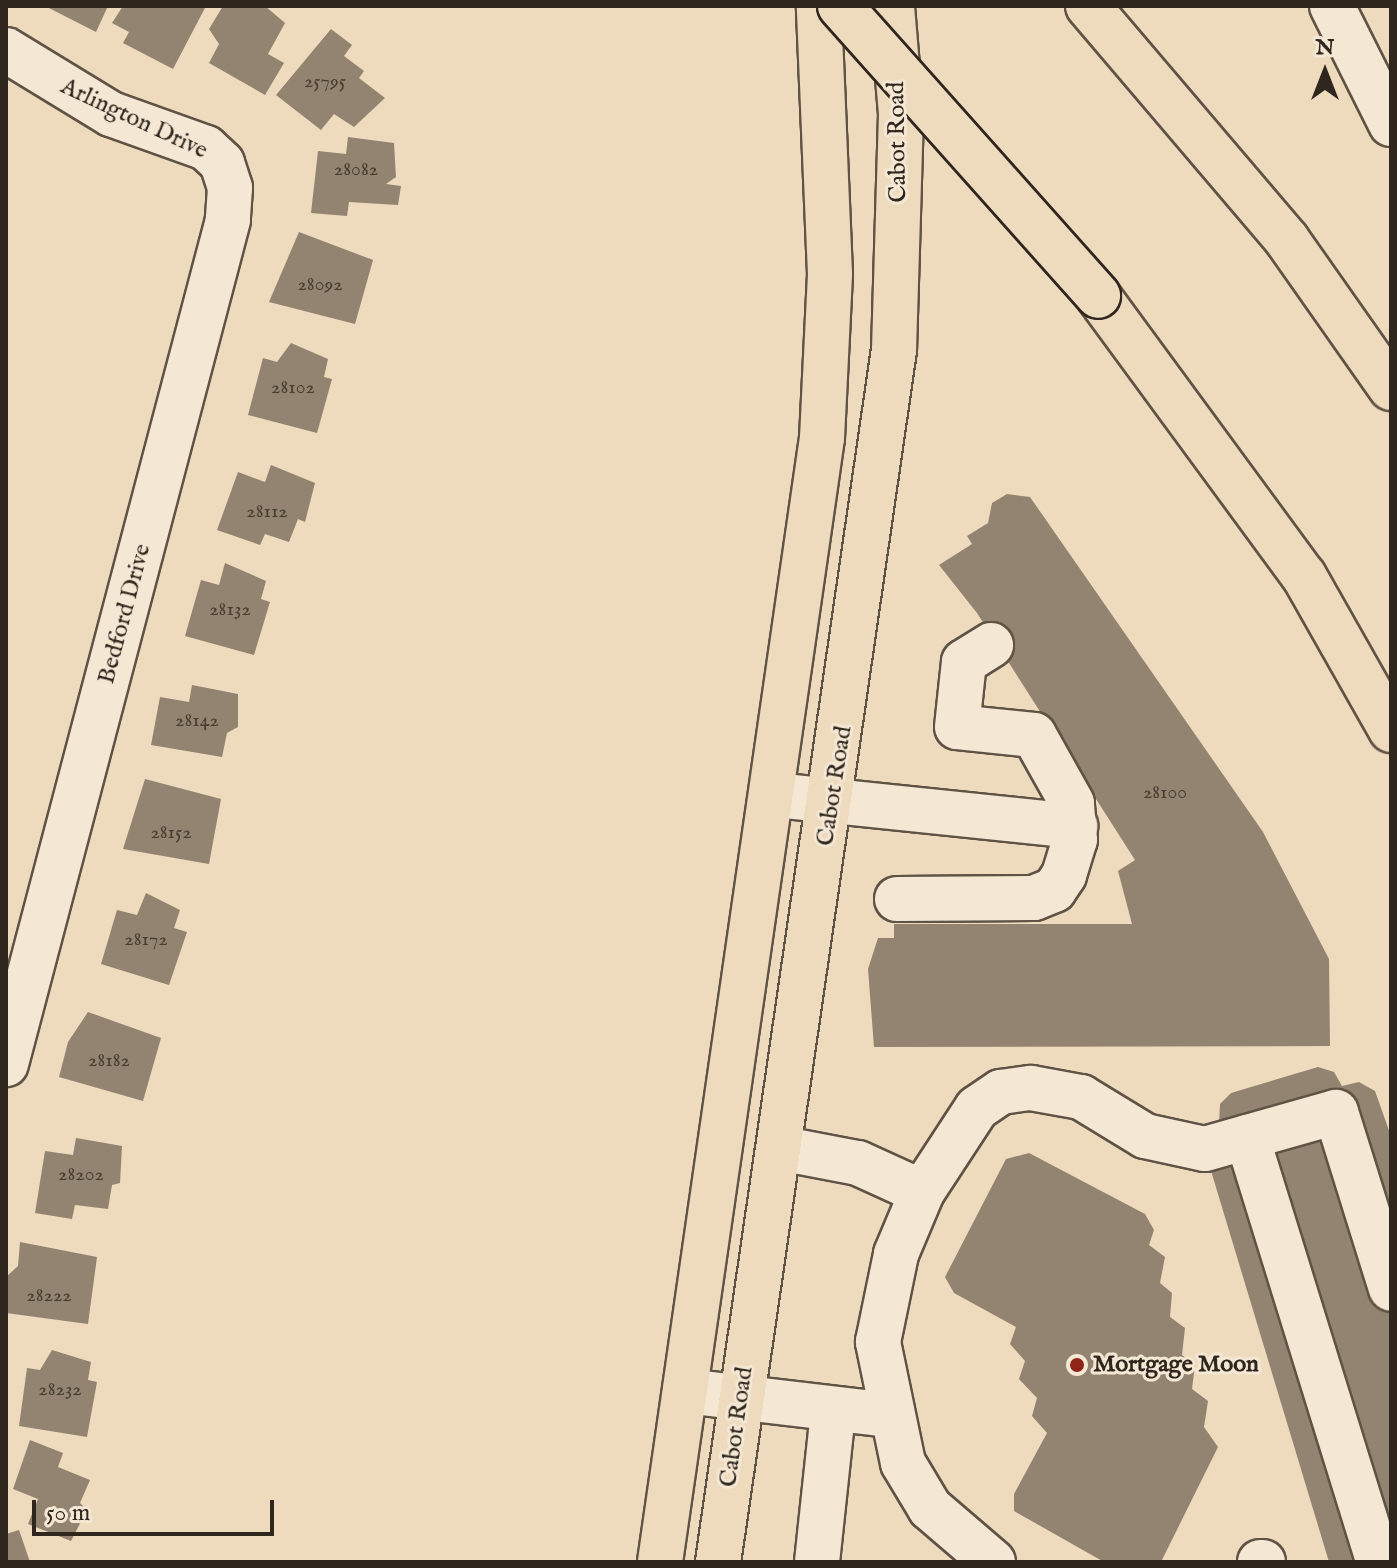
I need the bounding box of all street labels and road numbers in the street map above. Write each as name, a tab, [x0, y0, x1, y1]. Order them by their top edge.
street label: Arlington Drive	[56, 72, 212, 166]
street label: Cabot Road	[883, 81, 913, 203]
street label: Bedford Drive	[92, 541, 158, 687]
street label: Cabot Road	[811, 724, 859, 848]
street label: Cabot Road	[714, 1365, 760, 1489]

